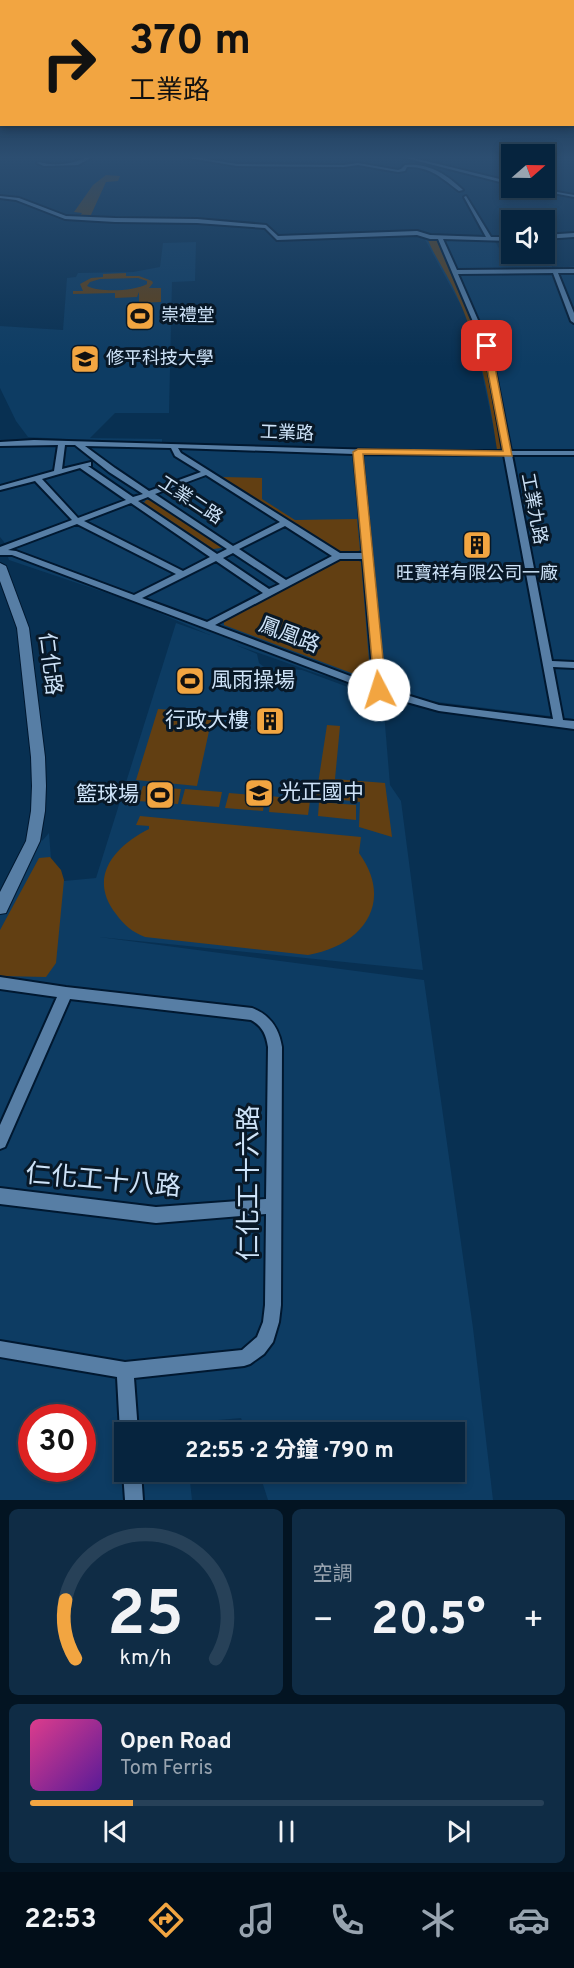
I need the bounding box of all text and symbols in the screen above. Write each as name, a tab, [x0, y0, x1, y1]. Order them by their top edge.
text: 370 m	[129, 16, 251, 69]
icon: right	[30, 24, 108, 102]
text: 工業路	[129, 75, 210, 109]
north arrow	[501, 144, 555, 198]
map controls	[501, 144, 555, 264]
button: sound	[501, 210, 555, 264]
sports icon: 崇禮堂	[124, 300, 156, 332]
place label: 崇禮堂	[161, 305, 215, 328]
pin	[461, 320, 512, 371]
icon: arrive	[470, 329, 503, 362]
school or university icon: 修平科技大學	[69, 343, 101, 375]
place label: 修平科技大學	[106, 348, 214, 371]
street label: 工業路	[260, 422, 314, 446]
street label: 工業九路	[515, 471, 551, 547]
street label: 工業二路	[154, 472, 226, 530]
building icon: 旺寶祥有限公司一廠	[461, 529, 493, 561]
place label: 旺寶祥有限公司一廠	[396, 563, 558, 586]
street label: 鳳凰路	[255, 612, 323, 660]
street label: 仁化路	[32, 631, 66, 697]
position arrow	[347, 658, 411, 722]
sports icon: 風雨操場	[174, 665, 206, 697]
place label: 風雨操場	[211, 668, 295, 695]
building icon: 行政大樓	[254, 705, 286, 737]
place label: 行政大樓	[165, 708, 249, 735]
school or university icon: 光正國中	[243, 777, 275, 809]
sports icon: 籃球場	[144, 779, 176, 811]
place label: 光正國中	[280, 780, 364, 807]
place label: 籃球場	[76, 782, 139, 809]
street label: 仁化工十六路	[234, 1105, 267, 1261]
street label: 仁化工十八路	[24, 1159, 182, 1205]
speed limit sign: 30	[18, 1404, 96, 1482]
text: 22:55 · 2 分鐘 · 790 m	[185, 1438, 394, 1465]
text: 空調	[313, 1562, 353, 1588]
text: 25	[108, 1578, 184, 1657]
text: 20.5°	[371, 1593, 485, 1650]
text: −	[313, 1601, 334, 1643]
text: +	[523, 1601, 544, 1643]
text: km/h	[120, 1645, 172, 1672]
text: Open Road	[120, 1729, 232, 1756]
text: Tom Ferris	[120, 1756, 213, 1782]
icon: previous	[99, 1815, 132, 1848]
icon: pause	[270, 1815, 303, 1848]
icon: next	[442, 1815, 475, 1848]
icon: directions	[145, 1899, 187, 1941]
icon: music	[236, 1899, 278, 1941]
icon: phone	[326, 1899, 368, 1941]
icon: climate	[417, 1899, 459, 1941]
icon: car	[508, 1899, 550, 1941]
text: 22:53	[24, 1903, 97, 1937]

